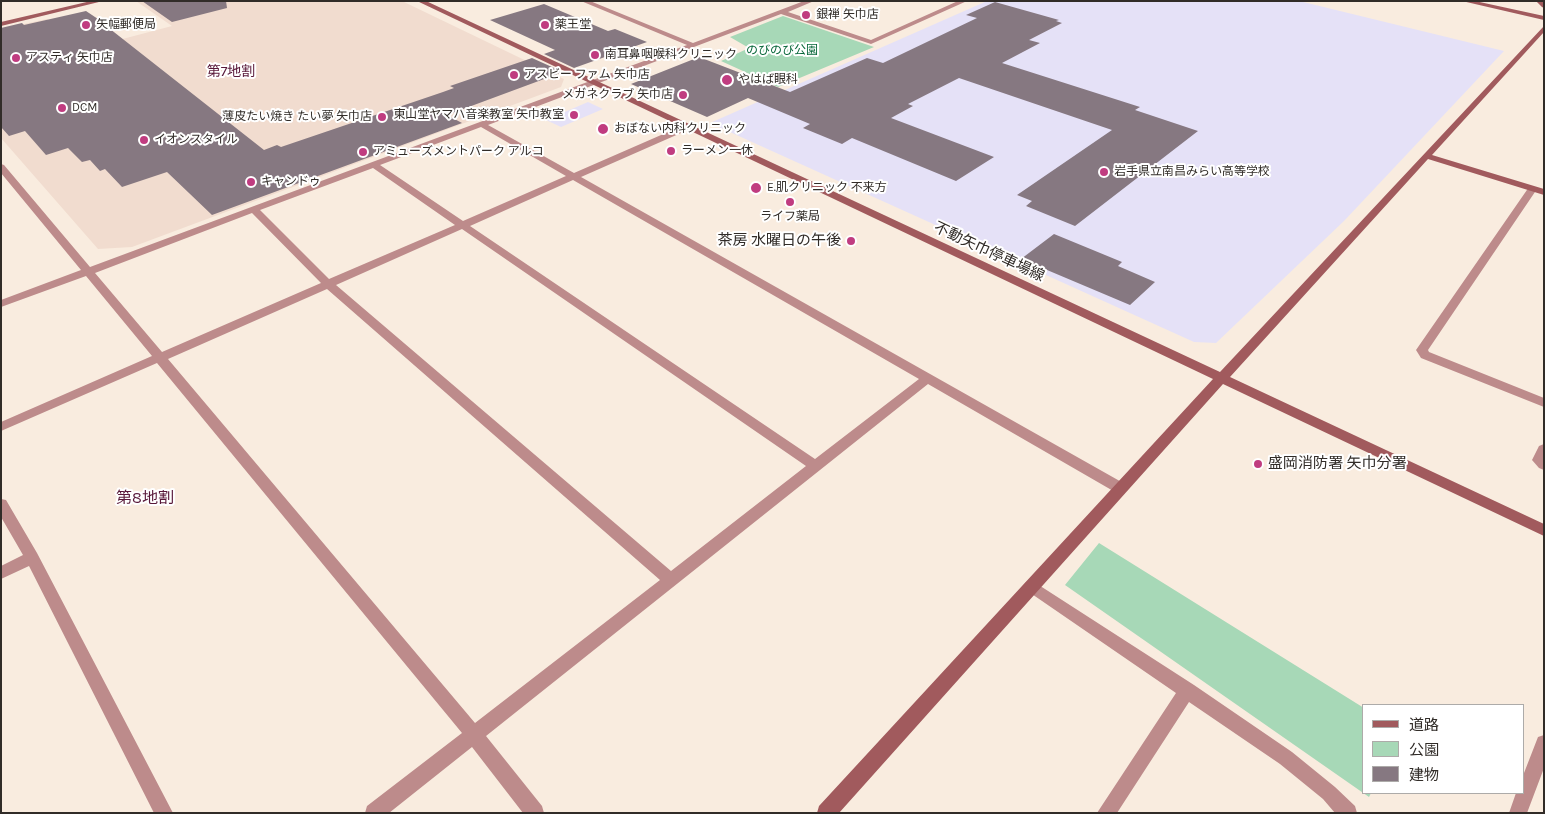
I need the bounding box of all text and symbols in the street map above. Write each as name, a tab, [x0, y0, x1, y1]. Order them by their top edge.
place label: 銀禅 矢巾店	[816, 8, 879, 22]
marker: 銀禅 矢巾店	[800, 9, 812, 21]
place label: 矢幅郵便局	[96, 18, 156, 32]
place label: 薬王堂	[555, 18, 591, 32]
marker: 矢幅郵便局	[80, 19, 92, 31]
marker: 薬王堂	[539, 19, 551, 31]
park label: のびのび公園	[746, 44, 818, 58]
place label: 南耳鼻咽喉科クリニック	[605, 48, 737, 62]
marker: 南耳鼻咽喉科クリニック	[589, 49, 601, 61]
place label: アスティ 矢巾店	[26, 51, 113, 65]
marker: アスティ 矢巾店	[10, 52, 22, 64]
district label: 第7地割	[207, 64, 255, 80]
place label: アスビー ファム 矢巾店	[524, 68, 650, 82]
marker: アスビー ファム 矢巾店	[508, 69, 520, 81]
marker: やはば眼科	[720, 73, 734, 87]
place label: やはば眼科	[738, 73, 798, 87]
place label: メガネクラブ 矢巾店	[562, 88, 673, 102]
marker: メガネクラブ 矢巾店	[677, 89, 689, 101]
place label: DCM	[72, 101, 97, 115]
marker: DCM	[56, 102, 68, 114]
place label: 東山堂ヤマハ音楽教室 矢巾教室	[393, 108, 564, 122]
marker: 東山堂ヤマハ音楽教室 矢巾教室	[568, 109, 580, 121]
place label: 薄皮たい焼き たい夢 矢巾店	[222, 110, 372, 124]
marker: 薄皮たい焼き たい夢 矢巾店	[376, 111, 388, 123]
marker: おぼない内科クリニック	[596, 122, 610, 136]
place label: おぼない内科クリニック	[614, 122, 746, 136]
place label: イオンスタイル	[154, 133, 238, 147]
marker: イオンスタイル	[138, 134, 150, 146]
place label: ラーメン一休	[681, 144, 753, 158]
place label: アミューズメントパーク アルコ	[373, 145, 544, 159]
marker: ラーメン一休	[665, 145, 677, 157]
marker: アミューズメントパーク アルコ	[357, 146, 369, 158]
place label: 岩手県立南昌みらい高等学校	[1114, 165, 1270, 179]
marker: 岩手県立南昌みらい高等学校	[1098, 166, 1110, 178]
place label: キャンドゥ	[261, 175, 321, 189]
marker: キャンドゥ	[245, 176, 257, 188]
marker: E.肌クリニック 不来方	[749, 181, 763, 195]
place label: E.肌クリニック 不来方	[767, 181, 887, 195]
marker: ライフ薬局	[784, 196, 796, 208]
place label: ライフ薬局	[760, 210, 820, 224]
street label: 不動矢巾停車場線	[931, 218, 1047, 286]
place label: 茶房 水曜日の午後	[717, 232, 841, 250]
marker: 茶房 水曜日の午後	[845, 235, 857, 247]
place label: 盛岡消防署 矢巾分署	[1268, 455, 1407, 473]
marker: 盛岡消防署 矢巾分署	[1252, 458, 1264, 470]
district label: 第8地割	[116, 488, 174, 508]
legend	[1362, 704, 1525, 794]
text: 道路	[1409, 716, 1439, 734]
text: 公園	[1409, 741, 1439, 759]
text: 建物	[1409, 766, 1439, 784]

